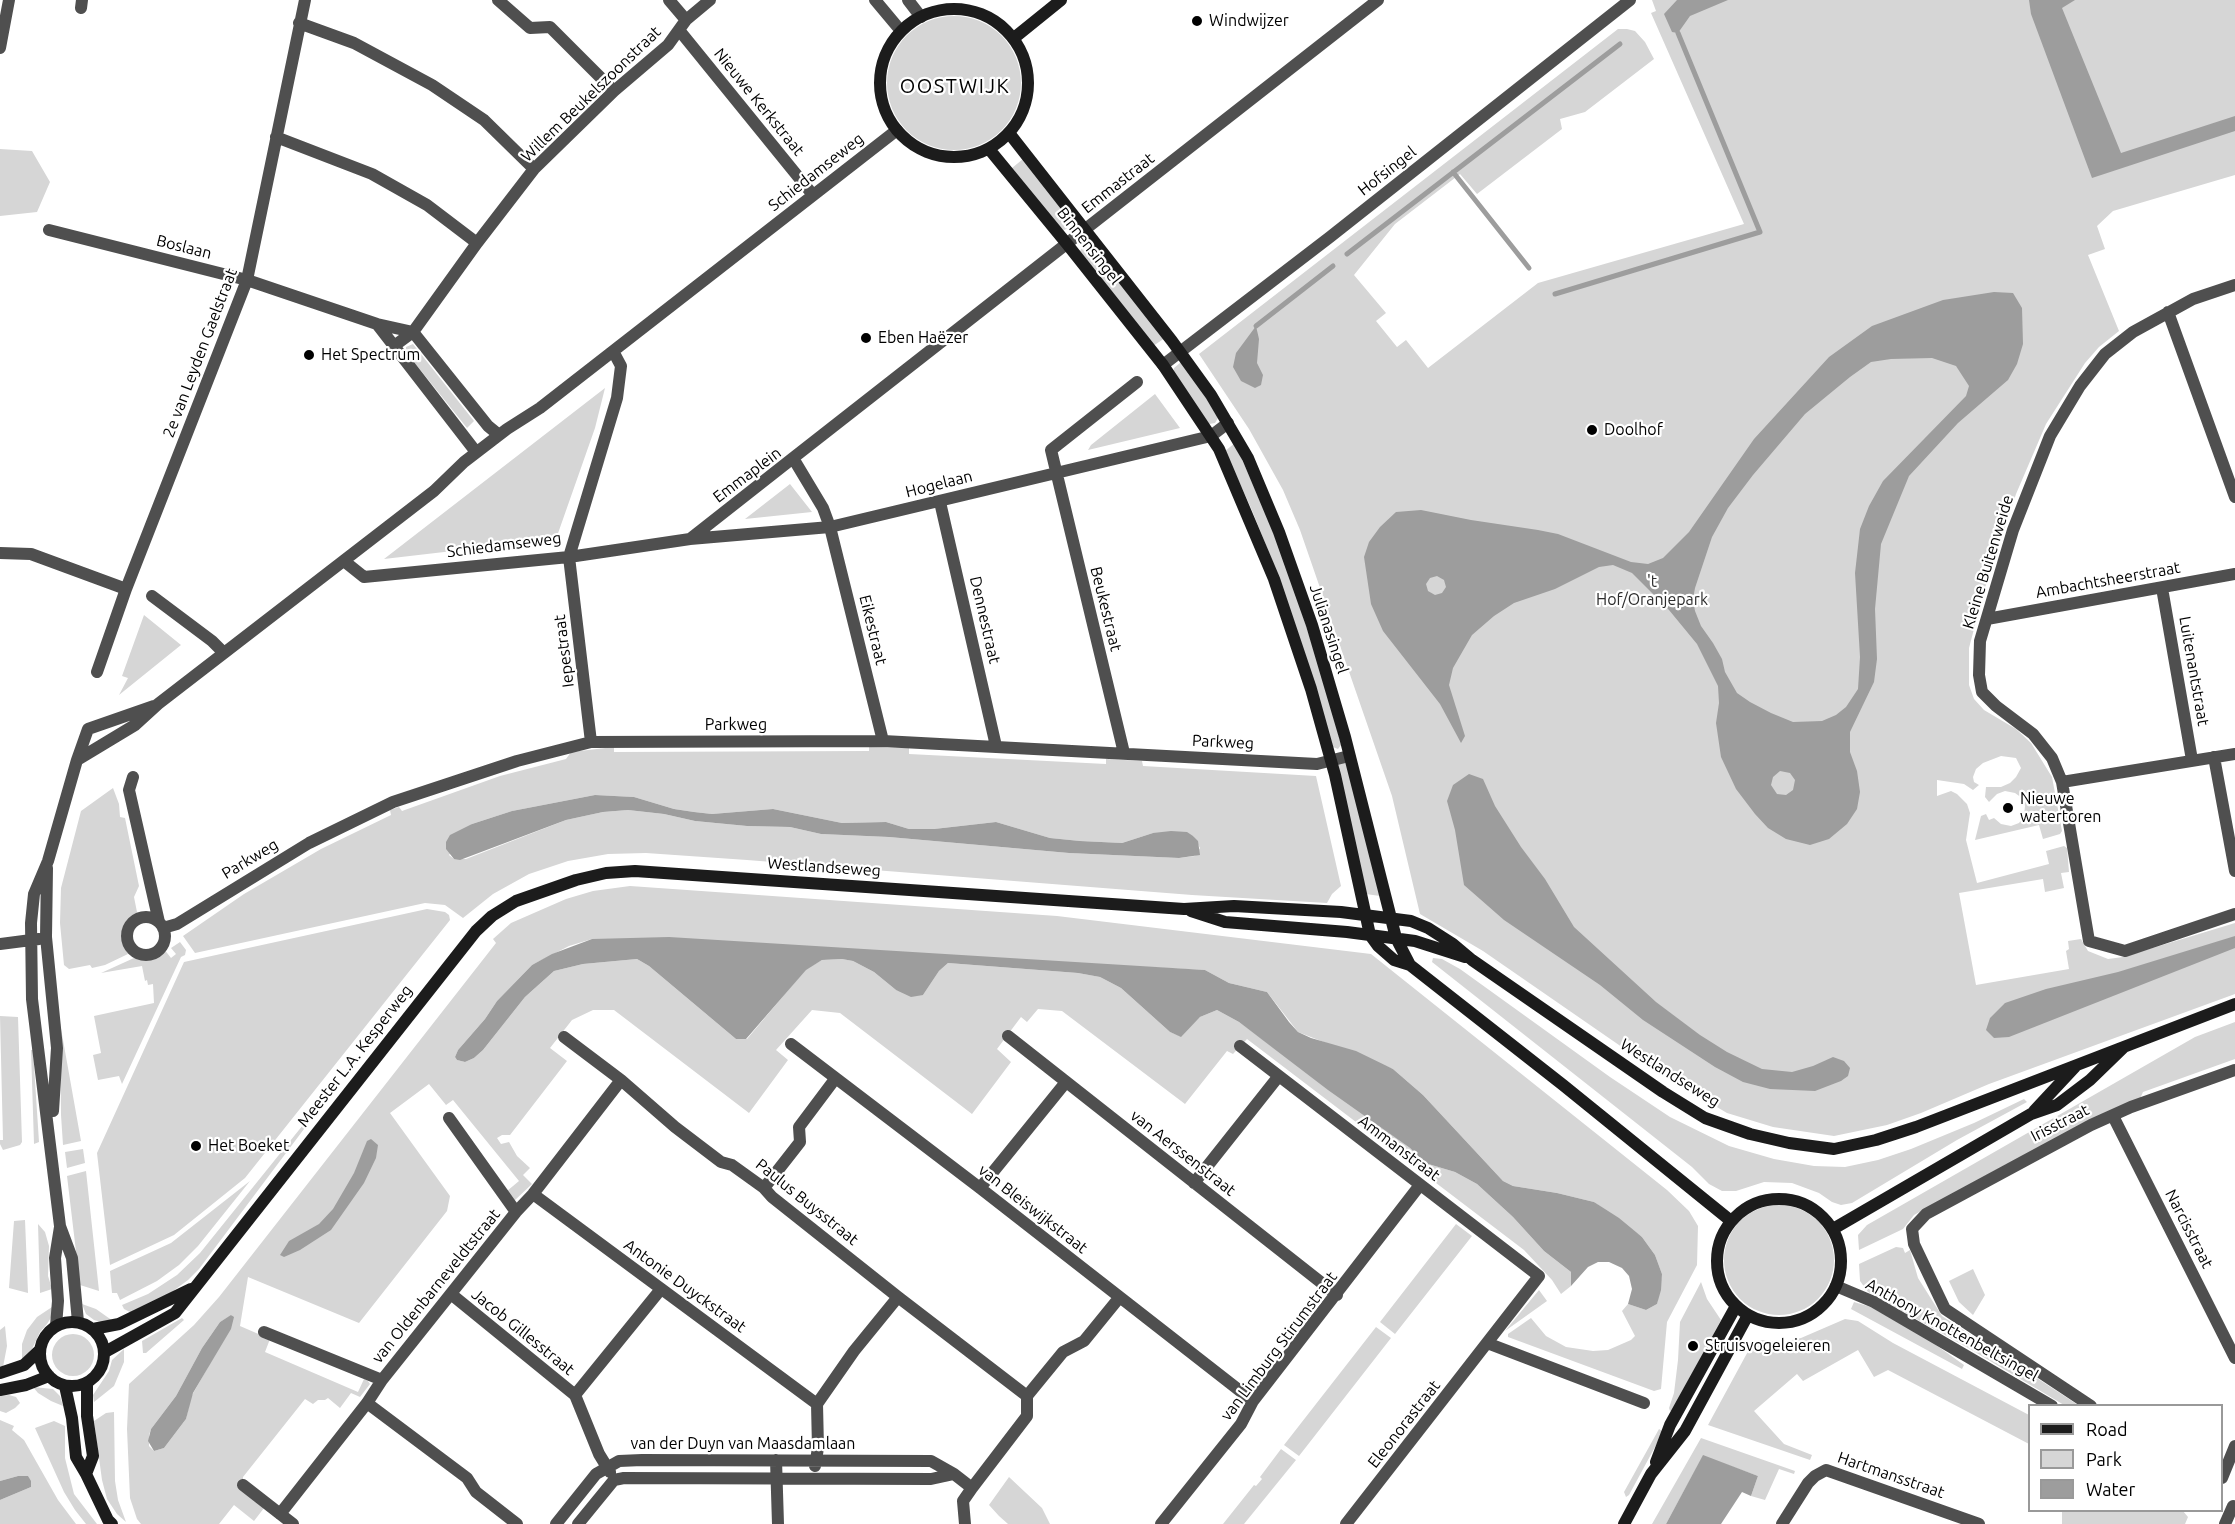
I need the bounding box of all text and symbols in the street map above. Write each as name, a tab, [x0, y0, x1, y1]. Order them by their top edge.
place label: Windwijzer	[1209, 11, 1289, 31]
marker: Windwijzer	[1190, 14, 1204, 28]
street label: Willem Beukelszoonstraat	[517, 22, 665, 166]
street label: Nieuwe Kerkstraat	[710, 44, 808, 160]
district label: OOSTWIJK	[900, 74, 1010, 98]
street label: Schiedamseweg	[765, 129, 867, 215]
street label: Hofsingel	[1354, 142, 1420, 200]
street label: Emmastraat	[1078, 149, 1158, 217]
street label: Binnensingel	[1053, 204, 1125, 288]
street label: Boslaan	[154, 231, 214, 263]
street label: 2e van Leyden Gaelstraat	[159, 266, 241, 440]
place label: Eben Haëzer	[878, 328, 968, 348]
marker: Eben Haëzer	[859, 331, 873, 345]
place label: Het Spectrum	[321, 345, 420, 365]
marker: Het Spectrum	[302, 348, 316, 362]
place label: Doolhof	[1604, 420, 1663, 440]
marker: Doolhof	[1585, 423, 1599, 437]
street label: Emmaplein	[709, 443, 785, 507]
street label: Hogelaan	[904, 466, 974, 502]
street label: Kleine Buitenweide	[1959, 493, 2017, 631]
street label: Schiedamseweg	[446, 528, 562, 562]
street label: Ambachtsheerstraat	[2034, 558, 2182, 602]
street label: Beukestraat	[1086, 565, 1126, 653]
park label: 't Hof/Oranjepark	[1596, 572, 1708, 610]
street label: Dennestraat	[966, 574, 1004, 666]
street label: Julianasingel	[1306, 582, 1352, 676]
street label: Eikestraat	[855, 593, 891, 667]
street label: Iepestraat	[550, 614, 578, 688]
street label: Luitenantstraat	[2175, 615, 2213, 727]
street label: Parkweg	[705, 715, 767, 735]
street label: Parkweg	[1191, 731, 1255, 753]
place label: Nieuwe watertoren	[2020, 789, 2101, 827]
marker: Nieuwe watertoren	[2001, 801, 2015, 815]
street label: Parkweg	[218, 835, 282, 883]
street label: Westlandseweg	[767, 853, 881, 881]
street label: Meester L.A. Kesperweg	[294, 981, 416, 1131]
street label: Westlandseweg	[1617, 1035, 1723, 1111]
street label: Irisstraat	[2028, 1100, 2092, 1146]
street label: van Aerssenstraat	[1127, 1106, 1239, 1200]
street label: Ammanstraat	[1354, 1111, 1444, 1185]
place label: Het Boeket	[208, 1136, 289, 1156]
marker: Het Boeket	[189, 1139, 203, 1153]
street label: Paulus Buysstraat	[752, 1155, 862, 1249]
street label: van Bleiswijkstraat	[975, 1160, 1091, 1258]
street label: Narcisstraat	[2161, 1186, 2217, 1272]
street label: van Oldenbarneveldtstraat	[368, 1205, 504, 1367]
street label: Antonie Duyckstraat	[620, 1235, 750, 1337]
street label: van Limburg Stirumstraat	[1217, 1268, 1341, 1424]
street label: Anthony Knottenbeltsingel	[1862, 1274, 2042, 1386]
street label: Jacob Gillesstraat	[468, 1285, 578, 1379]
place label: Struisvogeleieren	[1705, 1336, 1831, 1356]
marker: Struisvogeleieren	[1686, 1339, 1700, 1353]
street label: Eleonorastraat	[1364, 1376, 1444, 1472]
legend	[2028, 1404, 2223, 1512]
text: Road	[2086, 1419, 2128, 1439]
street label: van der Duyn van Maasdamlaan	[631, 1434, 855, 1454]
street label: Hartmansstraat	[1835, 1448, 1947, 1502]
text: Park	[2086, 1449, 2122, 1469]
text: Water	[2086, 1479, 2135, 1499]

